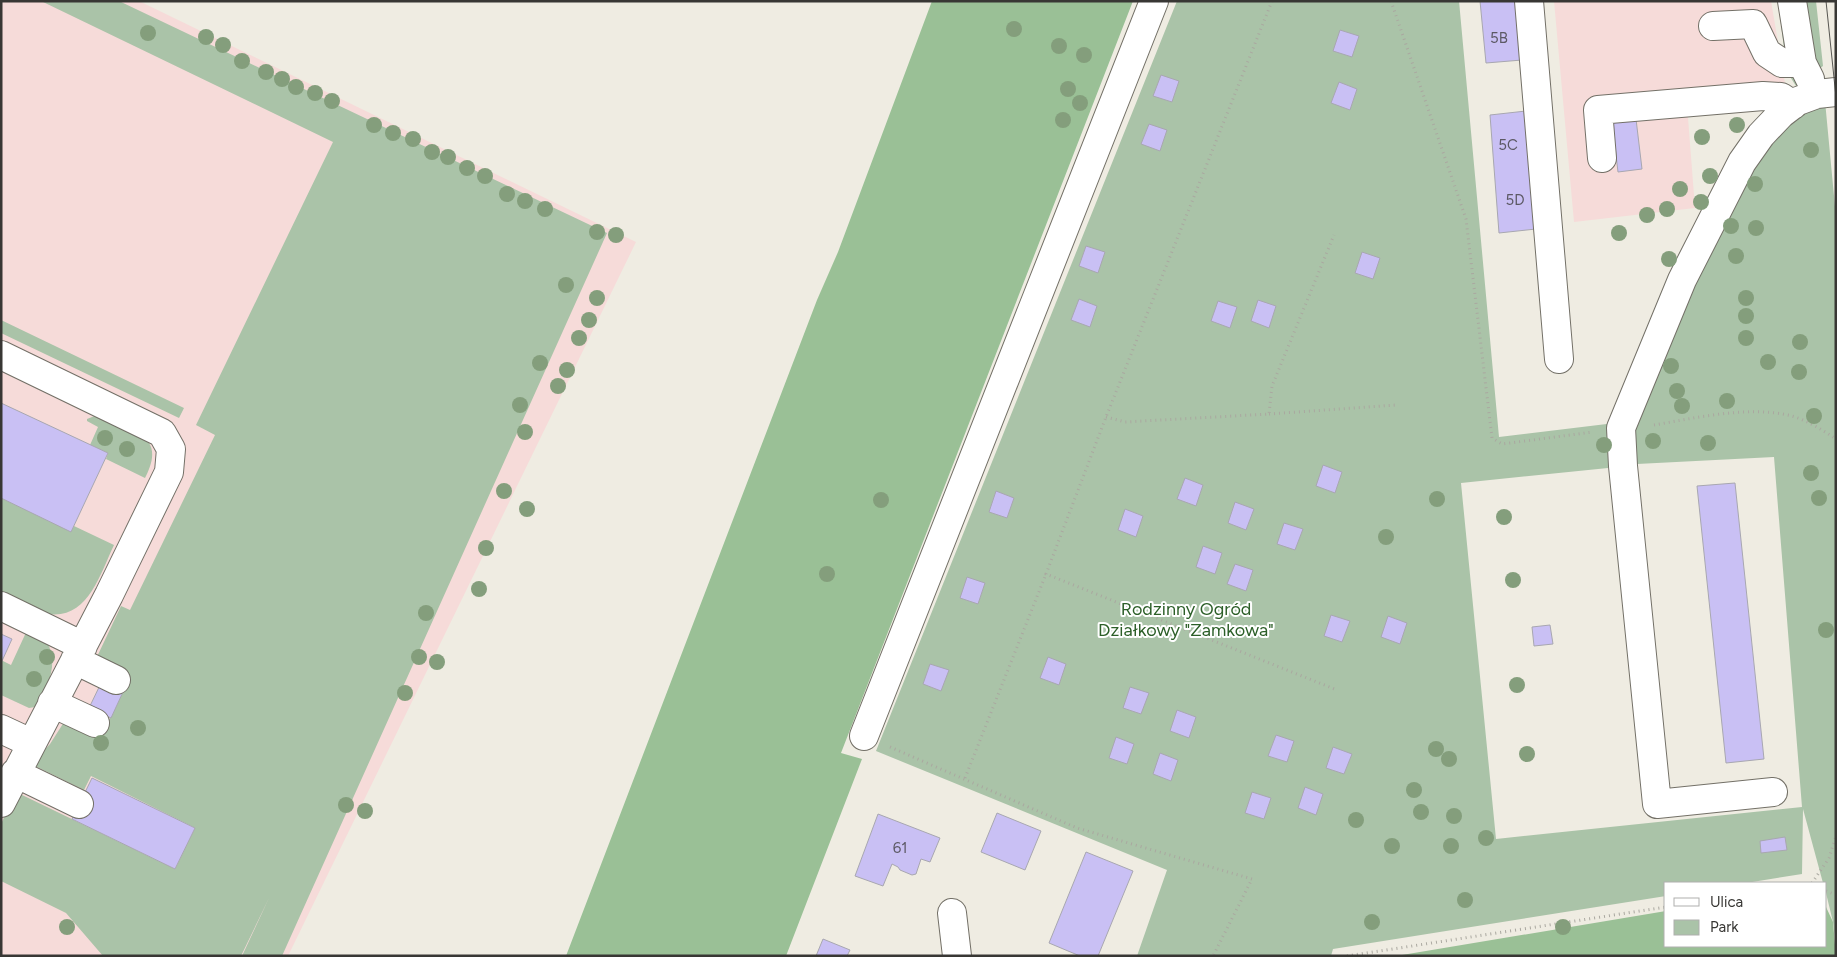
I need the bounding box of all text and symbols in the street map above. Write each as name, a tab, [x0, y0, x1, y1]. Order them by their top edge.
house number: 5B	[1490, 29, 1508, 47]
house number: 5C	[1498, 136, 1518, 154]
house number: 5D	[1506, 191, 1524, 209]
park label: Rodzinny Ogród Działkowy "Zamkowa"	[1098, 598, 1274, 641]
house number: 61	[893, 839, 907, 857]
legend	[1664, 882, 1827, 947]
text: Ulica	[1710, 893, 1743, 911]
text: Park	[1710, 918, 1739, 936]

